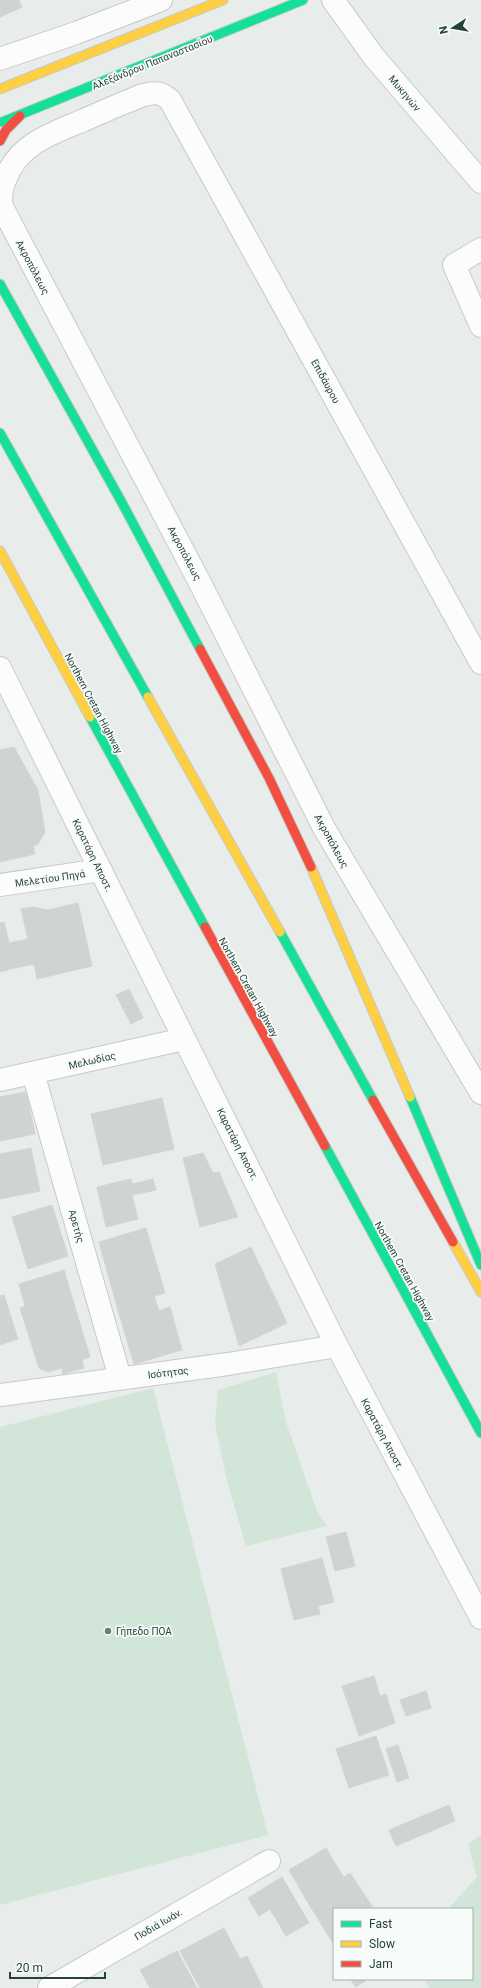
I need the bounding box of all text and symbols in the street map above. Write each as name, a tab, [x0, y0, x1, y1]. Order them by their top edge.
north arrow	[433, 8, 473, 48]
text: N	[436, 25, 451, 35]
street label: Αλεξάνδρου Παπαναστασίου	[90, 33, 214, 93]
street label: Μυκηνών	[386, 73, 423, 114]
street label: Ακροπόλεως	[13, 238, 51, 297]
street label: Επιδάυρου	[309, 357, 342, 405]
street label: Ακροπόλεως	[165, 524, 203, 583]
street label: Northern Cretan Highway	[62, 651, 125, 756]
street label: Ακροπόλεως	[311, 812, 351, 870]
street label: Καρατάρη Αποστ.	[70, 817, 115, 893]
street label: Μελετίου Πηγά	[14, 868, 86, 889]
street label: Northern Cretan Highway	[217, 936, 281, 1039]
street label: Μελωδίας	[68, 1050, 117, 1072]
street label: Καρατάρη Αποστ.	[215, 1106, 260, 1182]
street label: Αρετής	[66, 1208, 86, 1244]
street label: Northern Cretan Highway	[373, 1220, 437, 1323]
street label: Ισότητας	[147, 1365, 189, 1381]
street label: Καρατάρη Αποστ.	[359, 1397, 406, 1472]
marker: Γήπεδο ΠΟΑ	[103, 1626, 113, 1636]
place label: Γήπεδο ΠΟΑ	[116, 1626, 172, 1637]
street label: Ποδιά Ιωάν.	[132, 1906, 184, 1943]
legend	[333, 1908, 473, 1980]
text: Fast	[369, 1917, 392, 1931]
text: Slow	[369, 1937, 395, 1951]
scale bar	[10, 1954, 105, 1980]
text: Jam	[369, 1957, 393, 1971]
text: 20 m	[16, 1961, 43, 1975]

